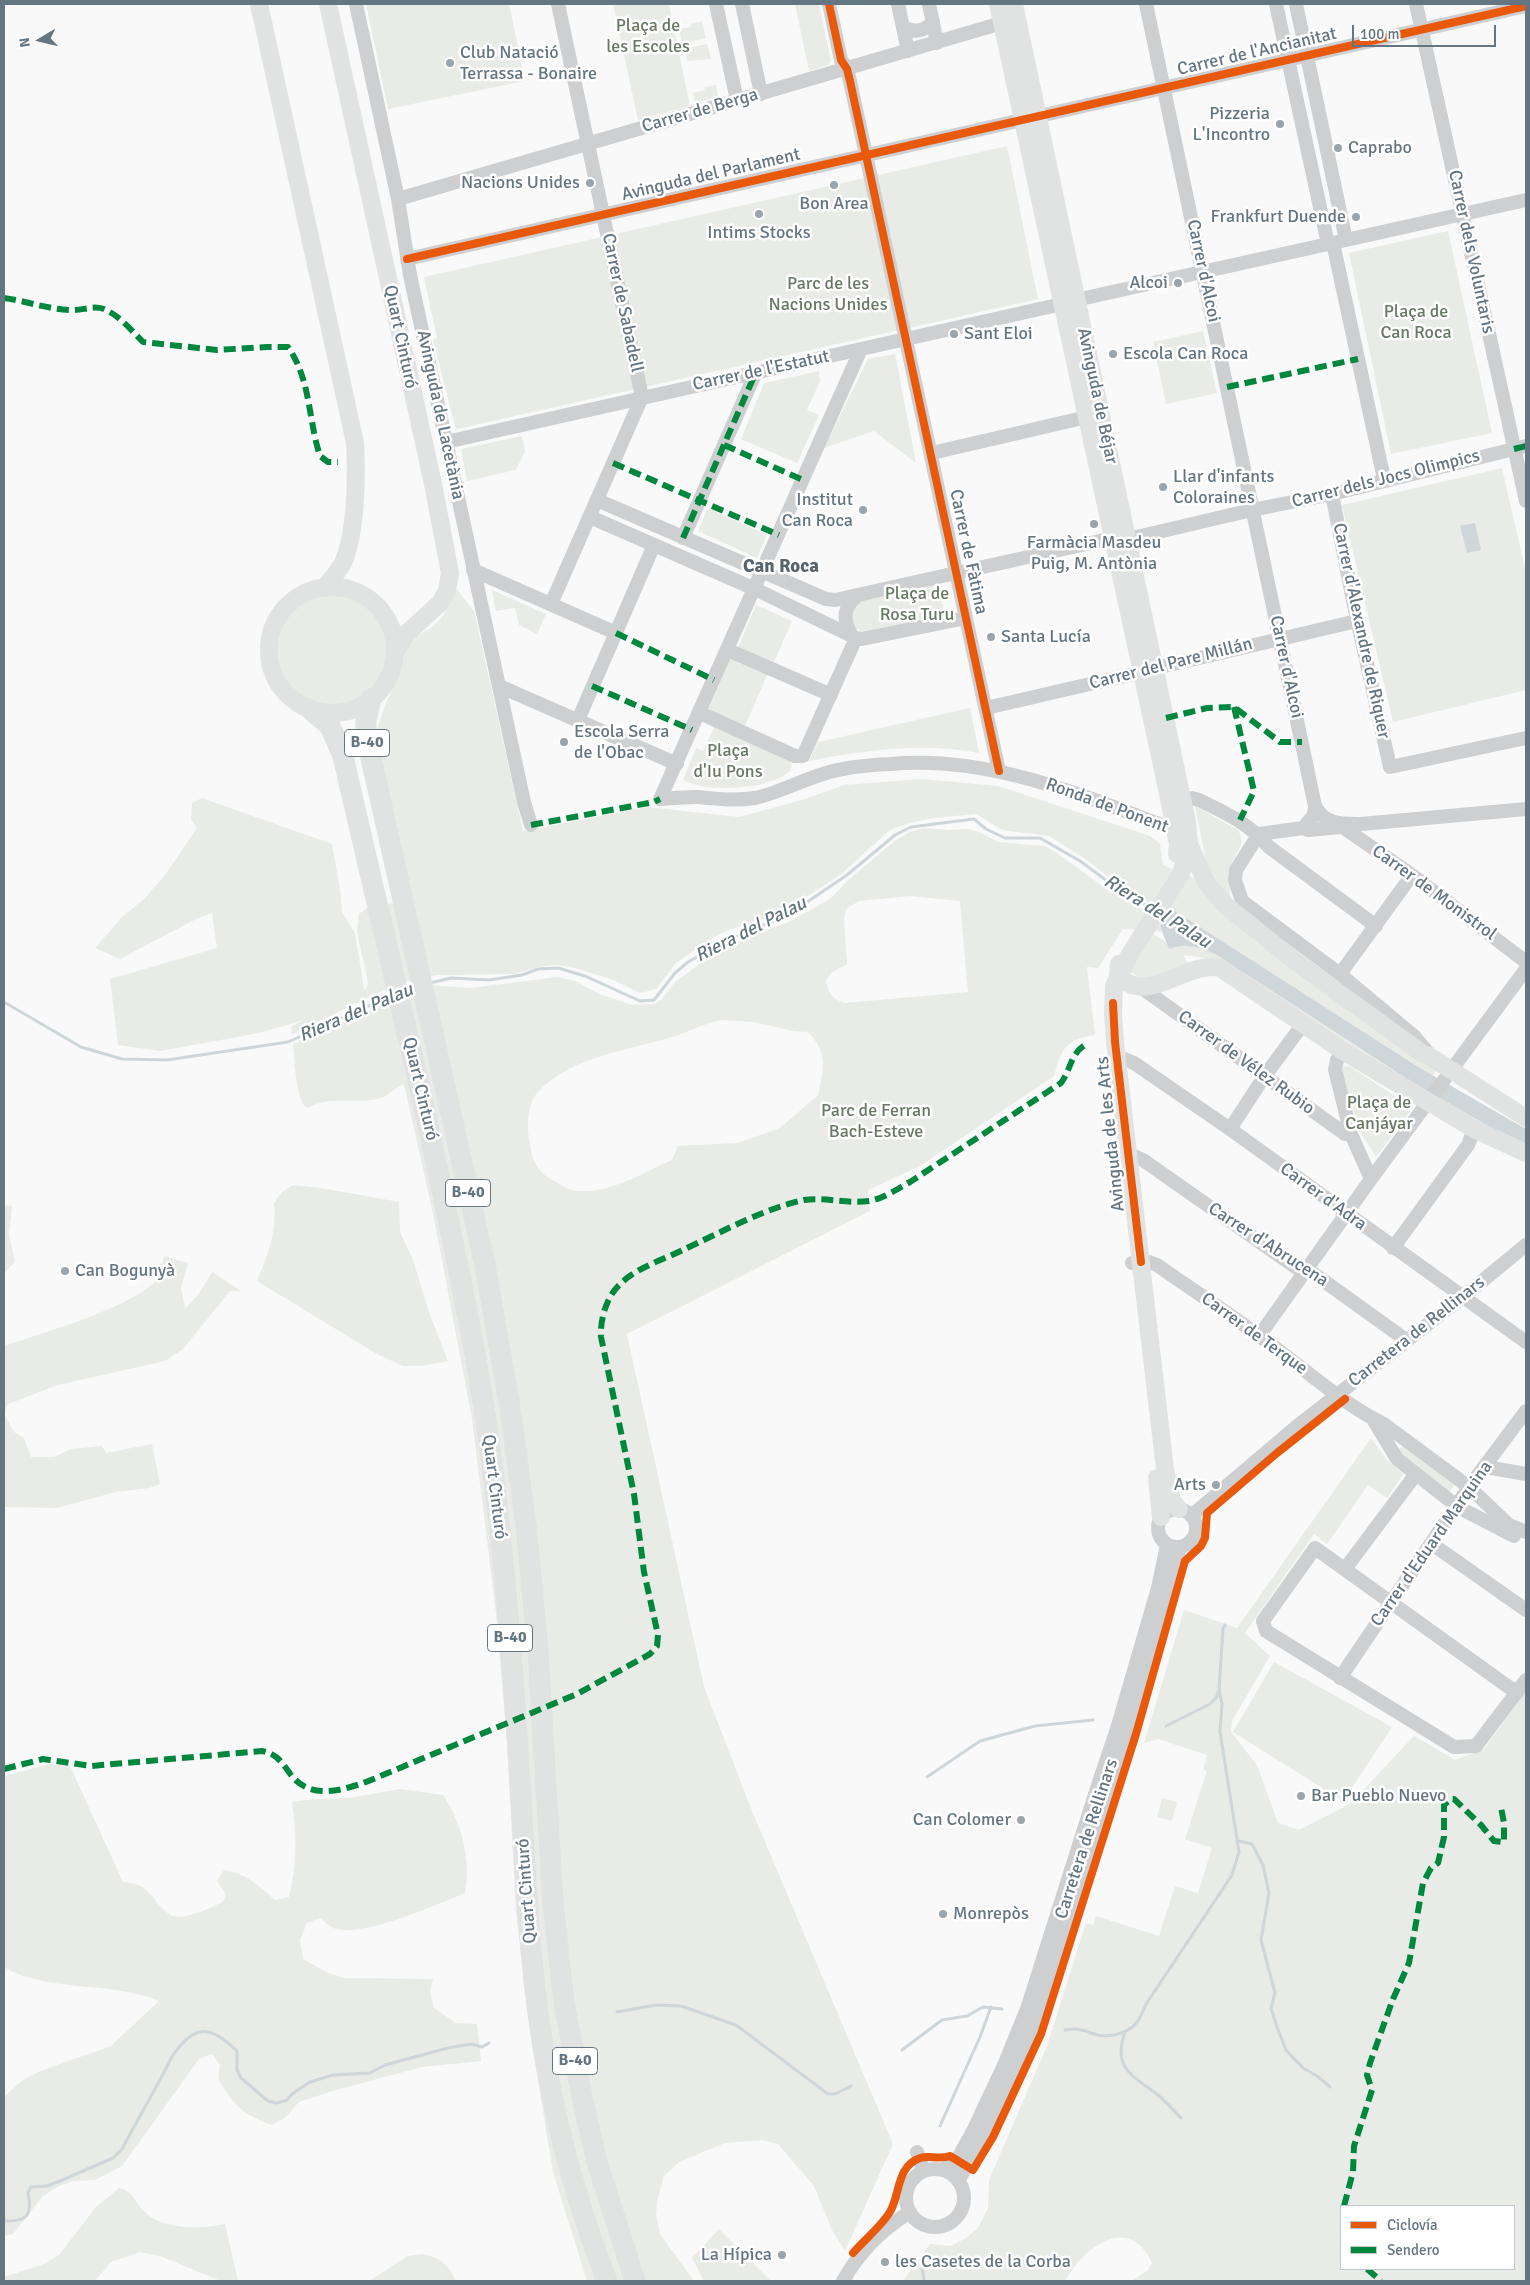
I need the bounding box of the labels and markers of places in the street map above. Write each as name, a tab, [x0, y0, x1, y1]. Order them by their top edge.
place label: Club Natació Terrassa - Bonaire	[460, 42, 597, 84]
marker: Club Natació Terrassa - Bonaire	[444, 57, 456, 69]
place label: Pizzeria L'Incontro	[1192, 103, 1270, 146]
marker: Pizzeria L'Incontro	[1274, 118, 1286, 130]
place label: Caprabo	[1348, 137, 1412, 159]
marker: Caprabo	[1332, 142, 1344, 154]
place label: Nacions Unides	[461, 172, 580, 194]
marker: Nacions Unides	[584, 177, 596, 189]
marker: Bon Area	[828, 179, 840, 191]
place label: Bon Area	[799, 193, 869, 215]
place label: Frankfurt Duende	[1211, 206, 1346, 228]
marker: Intims Stocks	[753, 208, 765, 220]
marker: Frankfurt Duende	[1350, 211, 1362, 223]
place label: Intims Stocks	[707, 222, 811, 244]
place label: Alcoi	[1129, 272, 1168, 294]
marker: Alcoi	[1172, 277, 1184, 289]
place label: Sant Eloi	[964, 323, 1033, 345]
marker: Sant Eloi	[948, 328, 960, 340]
place label: Escola Can Roca	[1123, 343, 1248, 365]
marker: Escola Can Roca	[1107, 348, 1119, 360]
place label: Llar d'infants Coloraines	[1173, 466, 1274, 508]
marker: Llar d'infants Coloraines	[1157, 481, 1169, 493]
place label: Institut Can Roca	[782, 489, 853, 532]
marker: Institut Can Roca	[857, 504, 869, 516]
marker: Farmàcia Masdeu Puig, M. Antònia	[1088, 518, 1100, 530]
place label: Farmàcia Masdeu Puig, M. Antònia	[1027, 532, 1161, 574]
place label: Santa Lucía	[1001, 626, 1091, 648]
marker: Santa Lucía	[985, 631, 997, 643]
place label: Escola Serra de l'Obac	[574, 721, 669, 764]
marker: Escola Serra de l'Obac	[558, 736, 570, 748]
place label: Can Bogunyà	[75, 1260, 175, 1282]
marker: Can Bogunyà	[59, 1265, 71, 1277]
place label: Arts	[1174, 1474, 1206, 1496]
marker: Arts	[1210, 1479, 1222, 1491]
place label: Bar Pueblo Nuevo	[1311, 1785, 1446, 1807]
marker: Bar Pueblo Nuevo	[1295, 1790, 1307, 1802]
place label: Can Colomer	[913, 1809, 1011, 1831]
marker: Can Colomer	[1015, 1814, 1027, 1826]
place label: Monrepòs	[953, 1903, 1029, 1925]
marker: Monrepòs	[937, 1908, 949, 1920]
place label: La Hípica	[701, 2244, 772, 2266]
marker: La Hípica	[776, 2249, 788, 2261]
place label: les Casetes de la Corba	[895, 2251, 1071, 2273]
marker: les Casetes de la Corba	[879, 2256, 891, 2268]

